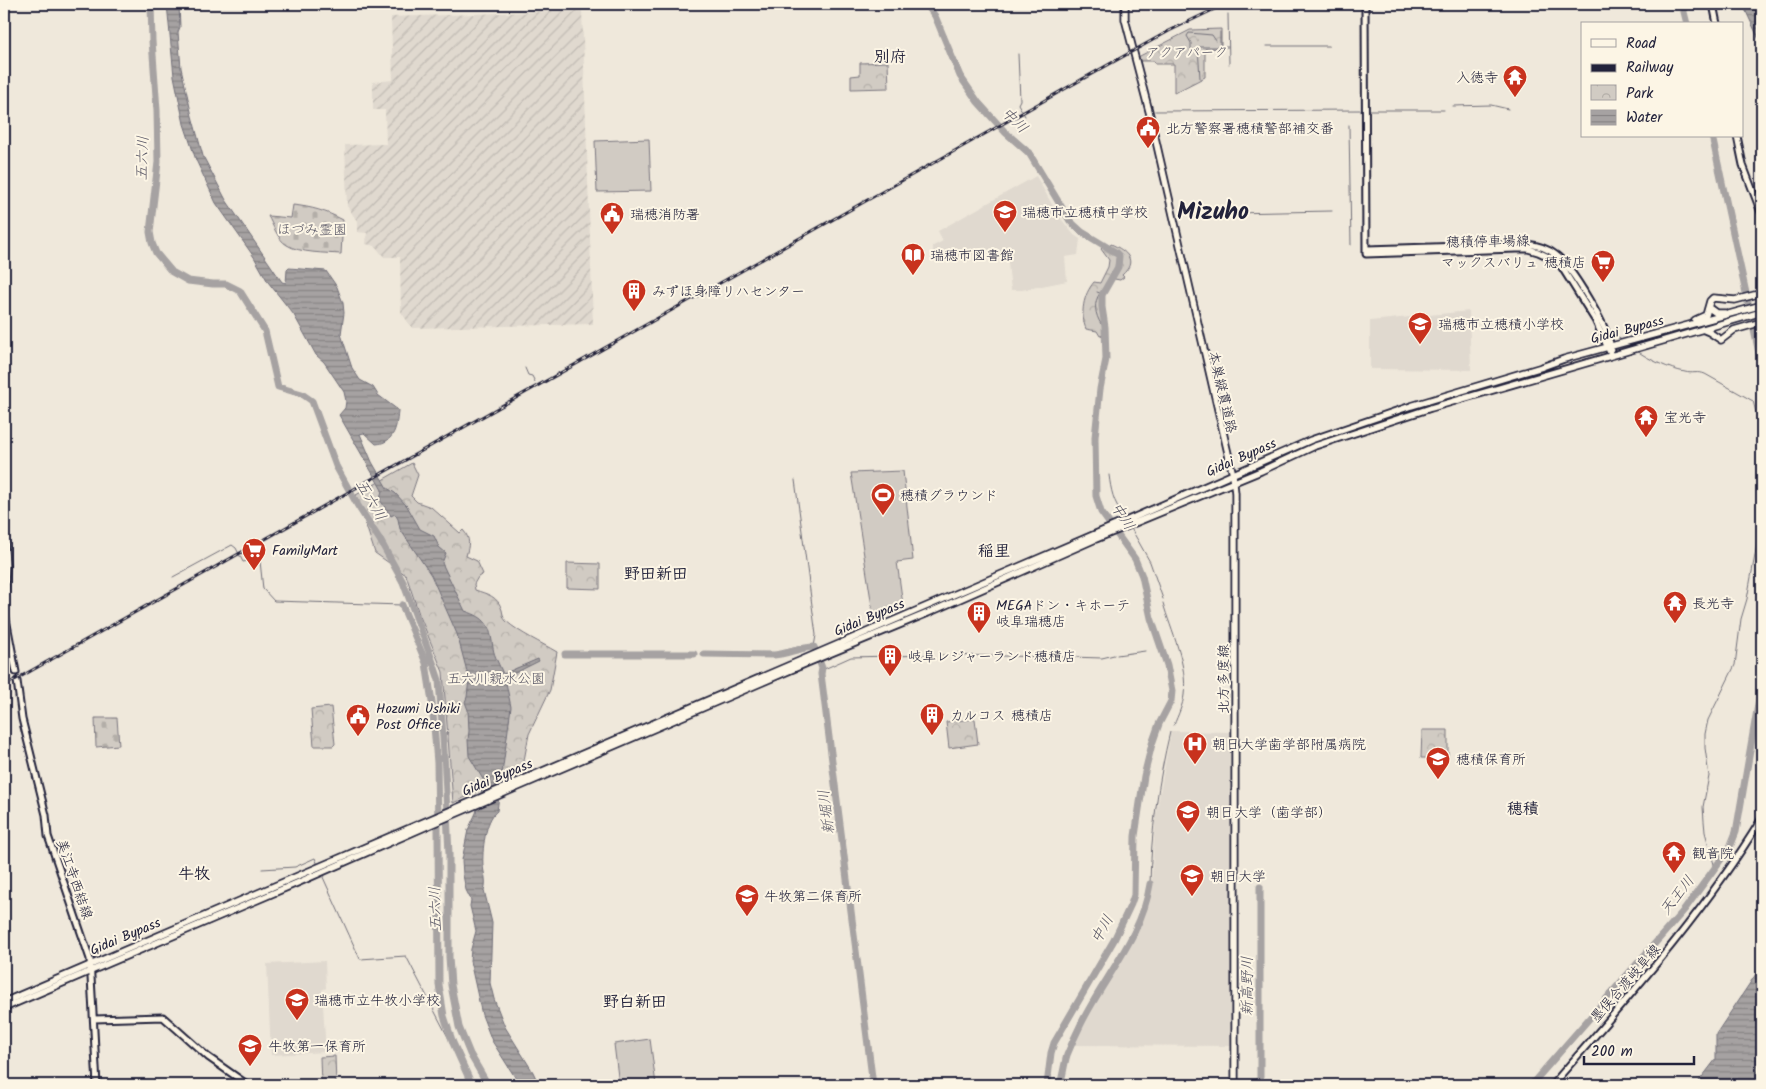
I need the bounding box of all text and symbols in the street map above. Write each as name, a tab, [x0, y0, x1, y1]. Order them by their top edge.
legend	[1581, 22, 1744, 138]
text: Road	[1626, 32, 1657, 56]
park label: アクアパーク	[1146, 42, 1228, 64]
district label: 別府	[874, 45, 906, 70]
text: Railway	[1626, 56, 1674, 80]
temple icon: 入徳寺	[1502, 64, 1528, 98]
place label: 入徳寺	[1456, 67, 1498, 89]
text: Park	[1626, 82, 1654, 106]
water label: 中川	[995, 102, 1033, 140]
text: Water	[1626, 106, 1663, 130]
public building icon: 北方警察署穂積警部補交番	[1135, 115, 1161, 149]
place label: 北方警察署穂積警部補交番	[1166, 118, 1334, 140]
water label: 五六川	[130, 135, 156, 181]
district label: Mizuho	[1177, 193, 1249, 232]
school or university icon: 瑞穂市立穂積中学校	[992, 199, 1018, 233]
public building icon: 瑞穂消防署	[599, 201, 625, 235]
place label: 瑞穂市立穂積中学校	[1022, 202, 1148, 224]
place label: 瑞穂消防署	[630, 204, 700, 226]
park label: ほづみ霊園	[277, 219, 347, 241]
street label: 穂積停車場線	[1446, 230, 1530, 254]
library icon: 瑞穂市図書館	[900, 242, 926, 276]
place label: 瑞穂市図書館	[930, 245, 1014, 267]
supermarket icon: マックスバリュ 穂積店	[1590, 249, 1616, 283]
place label: マックスバリュ 穂積店	[1441, 252, 1586, 274]
building icon: みずほ身障リハセンター	[621, 278, 647, 312]
place label: みずほ身障リハセンター	[652, 281, 805, 303]
street label: Gidai Bypass	[1588, 310, 1666, 350]
school or university icon: 瑞穂市立穂積小学校	[1407, 311, 1433, 345]
place label: 瑞穂市立穂積小学校	[1438, 314, 1564, 336]
street label: 本巣縦貫道路	[1202, 349, 1242, 436]
temple icon: 宝光寺	[1633, 404, 1659, 438]
place label: 宝光寺	[1664, 407, 1706, 429]
street label: Gidai Bypass	[1203, 433, 1280, 483]
water label: 五六川	[348, 475, 392, 526]
sports icon: 穂積グラウンド	[870, 482, 896, 516]
place label: 穂積グラウンド	[900, 485, 998, 507]
water label: 中川	[1104, 497, 1140, 536]
supermarket icon: FamilyMart	[241, 537, 267, 571]
district label: 稲里	[978, 539, 1010, 564]
place label: FamilyMart	[272, 540, 339, 562]
district label: 野田新田	[624, 562, 688, 587]
temple icon: 長光寺	[1662, 590, 1688, 624]
street label: Gidai Bypass	[831, 593, 908, 643]
place label: 長光寺	[1692, 593, 1734, 615]
place label: MEGAドン・キホーテ 岐阜瑞穂店	[996, 595, 1130, 633]
building icon: MEGAドン・キホーテ 岐阜瑞穂店	[966, 600, 992, 634]
building icon: 岐阜レジャーランド穂積店	[877, 643, 903, 677]
street label: 北方多度線	[1213, 644, 1235, 714]
place label: 岐阜レジャーランド穂積店	[908, 646, 1076, 668]
park label: 五六川親水公園	[447, 668, 545, 690]
place label: Hozumi Ushiki Post Office	[376, 698, 460, 736]
building icon: カルコス 穂積店	[919, 702, 945, 736]
public building icon: Hozumi Ushiki Post Office	[345, 703, 371, 737]
place label: カルコス 穂積店	[950, 705, 1053, 727]
hospital icon: 朝日大学歯学部附属病院	[1182, 731, 1208, 765]
place label: 朝日大学歯学部附属病院	[1212, 734, 1366, 756]
school or university icon: 穂積保育所	[1425, 746, 1451, 780]
place label: 穂積保育所	[1456, 749, 1526, 771]
street label: Gidai Bypass	[459, 753, 536, 803]
water label: 新堀川	[812, 788, 842, 836]
district label: 穂積	[1507, 797, 1539, 822]
school or university icon: 朝日大学（歯学部）	[1175, 799, 1201, 833]
place label: 朝日大学（歯学部）	[1206, 802, 1332, 824]
street label: 美江寺西結線	[50, 836, 98, 923]
temple icon: 観音院	[1661, 840, 1687, 874]
place label: 観音院	[1692, 843, 1734, 865]
district label: 牛牧	[178, 862, 210, 887]
school or university icon: 朝日大学	[1179, 863, 1205, 897]
place label: 朝日大学	[1210, 866, 1266, 888]
water label: 天王川	[1654, 870, 1701, 921]
school or university icon: 牛牧第二保育所	[734, 883, 760, 917]
water label: 五六川	[423, 886, 449, 932]
place label: 牛牧第二保育所	[764, 886, 862, 908]
water label: 中川	[1085, 911, 1121, 948]
street label: Gidai Bypass	[87, 912, 164, 962]
street label: 墨俣合渡岐阜線	[1585, 939, 1666, 1028]
water label: 新高野川	[1236, 956, 1260, 1016]
school or university icon: 瑞穂市立牛牧小学校	[284, 987, 310, 1021]
place label: 瑞穂市立牛牧小学校	[314, 990, 440, 1012]
district label: 野白新田	[603, 990, 667, 1015]
school or university icon: 牛牧第一保育所	[237, 1033, 263, 1067]
scale bar	[1584, 1034, 1694, 1066]
place label: 牛牧第一保育所	[268, 1036, 366, 1058]
text: 200 m	[1591, 1040, 1633, 1064]

